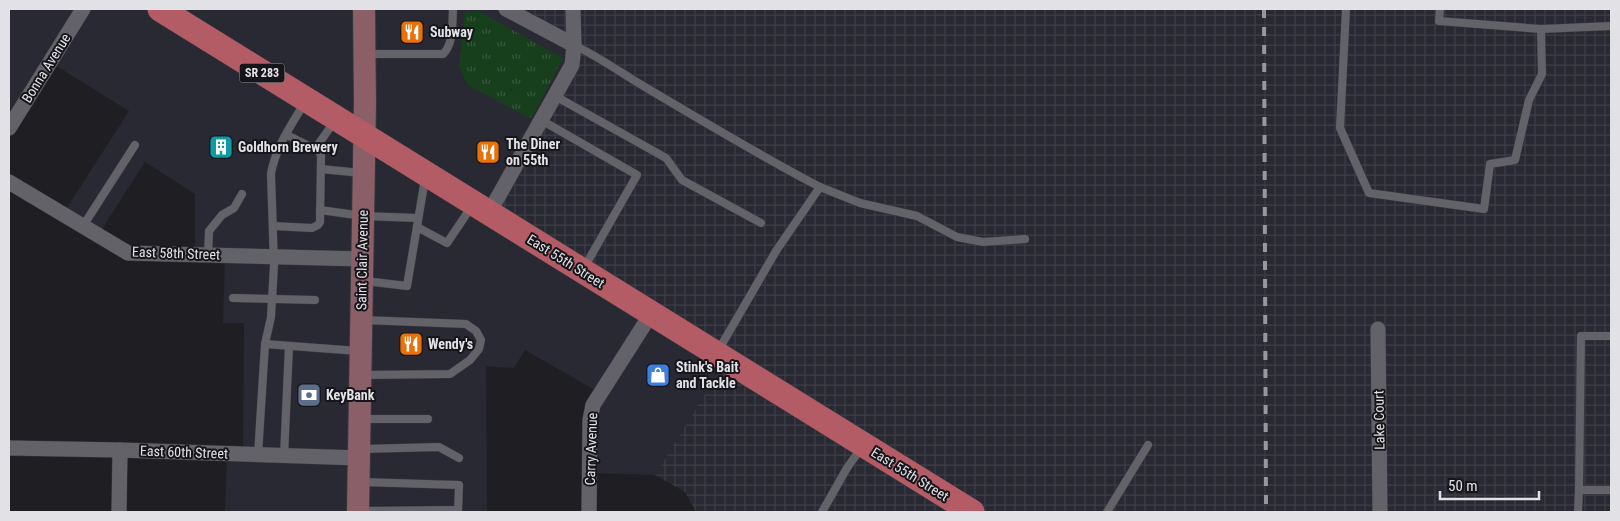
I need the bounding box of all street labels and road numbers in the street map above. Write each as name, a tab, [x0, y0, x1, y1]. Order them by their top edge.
street label: Bonna Avenue	[18, 30, 74, 106]
road number: SR 283	[240, 64, 284, 82]
street label: Saint Clair Avenue	[353, 209, 371, 310]
street label: East 55th Street	[524, 231, 608, 291]
street label: East 58th Street	[132, 243, 220, 263]
street label: Lake Court	[1370, 390, 1388, 450]
street label: Carry Avenue	[582, 412, 600, 486]
street label: East 60th Street	[140, 442, 228, 462]
street label: East 55th Street	[868, 444, 952, 504]

